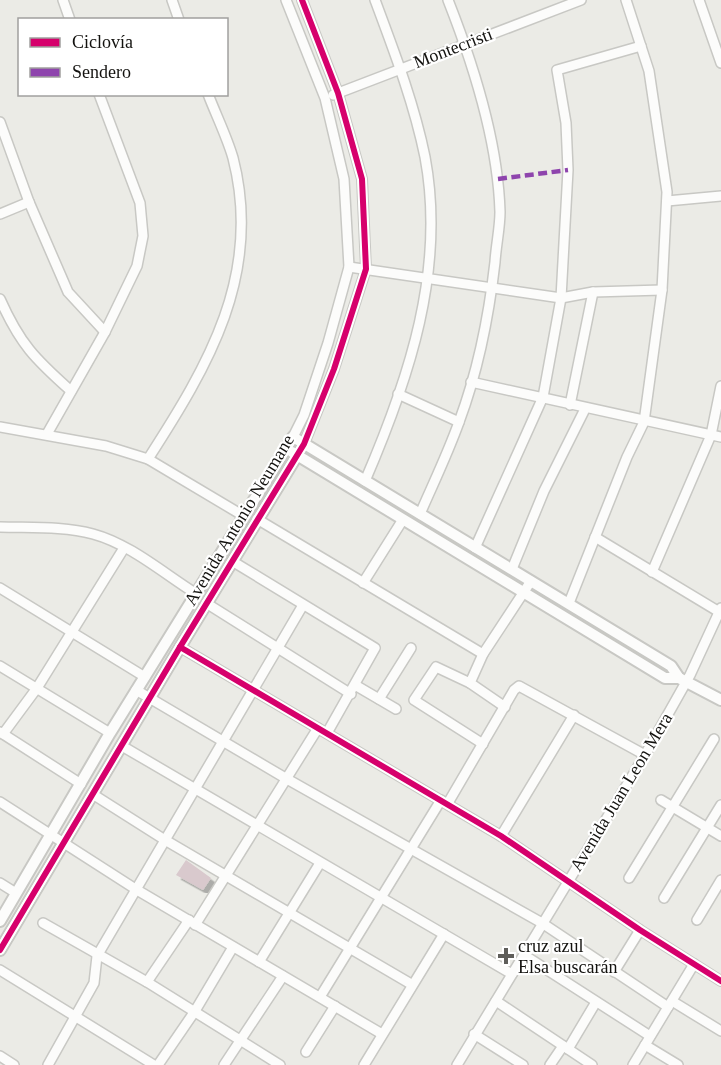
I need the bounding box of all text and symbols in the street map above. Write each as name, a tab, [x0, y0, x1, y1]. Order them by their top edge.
legend	[18, 18, 228, 96]
street label: Montecristi	[411, 24, 495, 72]
text: Ciclovía	[72, 32, 133, 52]
text: Sendero	[72, 62, 131, 82]
street label: Avenida Antonio Neumane	[180, 431, 298, 609]
street label: Avenida Juan Leon Mera	[566, 709, 676, 875]
place label: cruz azul Elsa buscarán	[518, 936, 617, 977]
marker: cruz azul Elsa buscarán	[499, 949, 513, 963]

